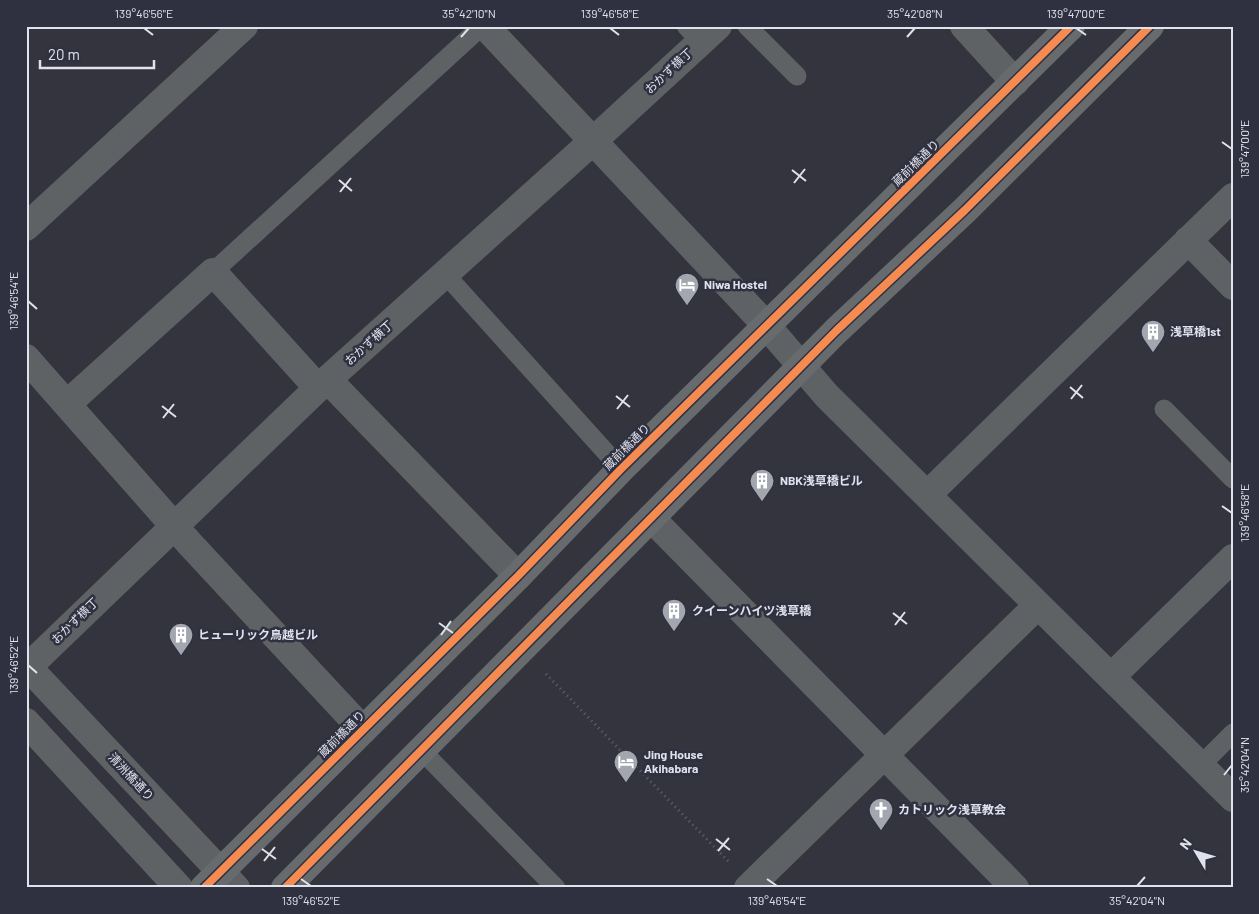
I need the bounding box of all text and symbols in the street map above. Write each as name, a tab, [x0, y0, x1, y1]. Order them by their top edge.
text: 139°46'56"E	[115, 6, 173, 20]
text: 35°42'10"N	[442, 6, 496, 20]
text: 139°46'58"E	[581, 6, 639, 20]
text: 35°42'08"N	[887, 6, 943, 20]
text: 139°47'00"E	[1047, 6, 1105, 20]
scale bar	[40, 38, 154, 70]
text: 20 m	[48, 45, 80, 63]
street label: おかず横丁	[642, 45, 695, 96]
text: 139°47'00"E	[1237, 120, 1251, 178]
street label: 蔵前橋通り	[889, 136, 942, 188]
text: 139°46'54"E	[6, 272, 20, 330]
hotel icon: Niwa Hostel	[674, 272, 700, 306]
place label: Niwa Hostel	[704, 277, 767, 291]
street label: おかず横丁	[341, 317, 395, 368]
building icon: 浅草橋1st	[1140, 319, 1166, 353]
place label: 浅草橋1st	[1170, 324, 1221, 338]
street label: 蔵前橋通り	[600, 420, 652, 472]
building icon: NBK浅草橋ビル	[749, 468, 775, 502]
place label: NBK浅草橋ビル	[780, 473, 863, 487]
text: 139°46'58"E	[1237, 484, 1251, 542]
street label: おかず横丁	[48, 594, 101, 646]
building icon: クイーンハイツ浅草橋	[661, 598, 687, 632]
place label: クイーンハイツ浅草橋	[692, 603, 812, 617]
building icon: ヒューリック鳥越ビル	[168, 622, 194, 656]
place label: ヒューリック鳥越ビル	[198, 627, 318, 641]
text: 139°46'52"E	[6, 636, 20, 694]
street label: 蔵前橋通り	[315, 707, 367, 759]
text: 35°42'04"N	[1237, 737, 1251, 793]
place label: Jing House Akihabara	[644, 747, 703, 775]
hotel icon: Jing House Akihabara	[613, 749, 639, 783]
street label: 清洲橋通り	[106, 750, 157, 803]
church icon: カトリック浅草教会	[868, 797, 894, 831]
place label: カトリック浅草教会	[898, 802, 1006, 816]
north arrow	[1172, 826, 1222, 876]
text: N	[1176, 835, 1195, 853]
text: 139°46'52"E	[282, 893, 340, 907]
text: 139°46'54"E	[748, 893, 806, 907]
text: 35°42'04"N	[1109, 893, 1165, 907]

